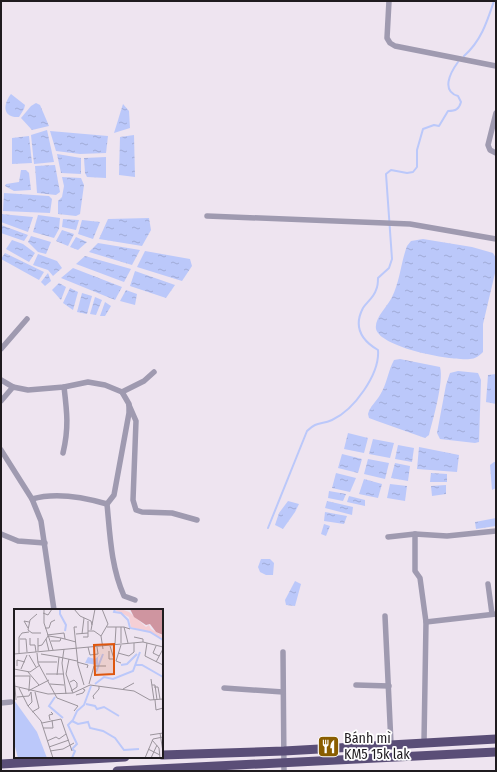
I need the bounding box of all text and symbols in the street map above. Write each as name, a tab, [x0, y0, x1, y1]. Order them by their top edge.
inset map	[14, 609, 163, 758]
place label: Bánh mì KM5 15k lak	[344, 730, 410, 763]
restaurant icon: Bánh mì KM5 15k lak	[315, 733, 341, 759]

